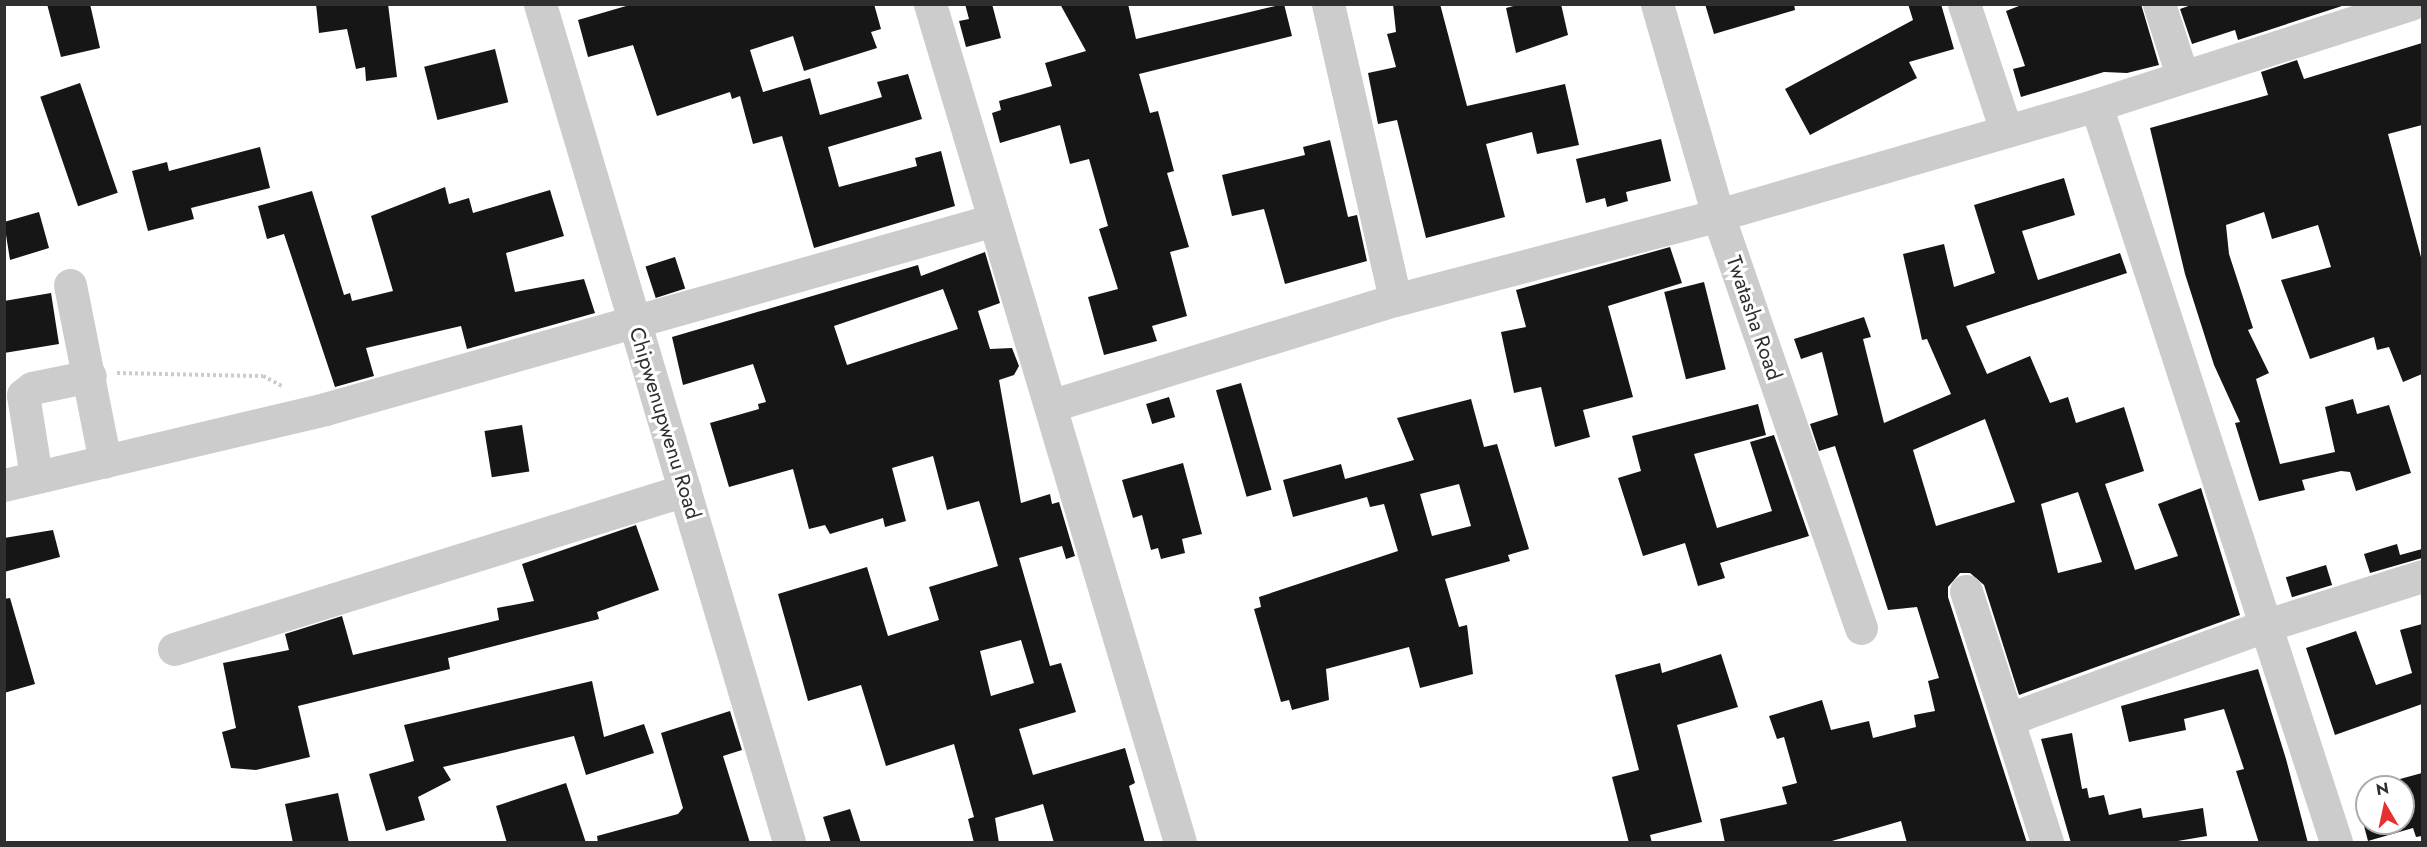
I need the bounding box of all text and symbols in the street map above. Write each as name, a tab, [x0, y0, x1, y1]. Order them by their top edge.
street label: Twatasha Road	[1721, 253, 1787, 383]
street label: Chipwenupwenu Road	[624, 324, 706, 522]
north arrow	[2355, 775, 2415, 835]
text: N	[2374, 776, 2390, 801]

